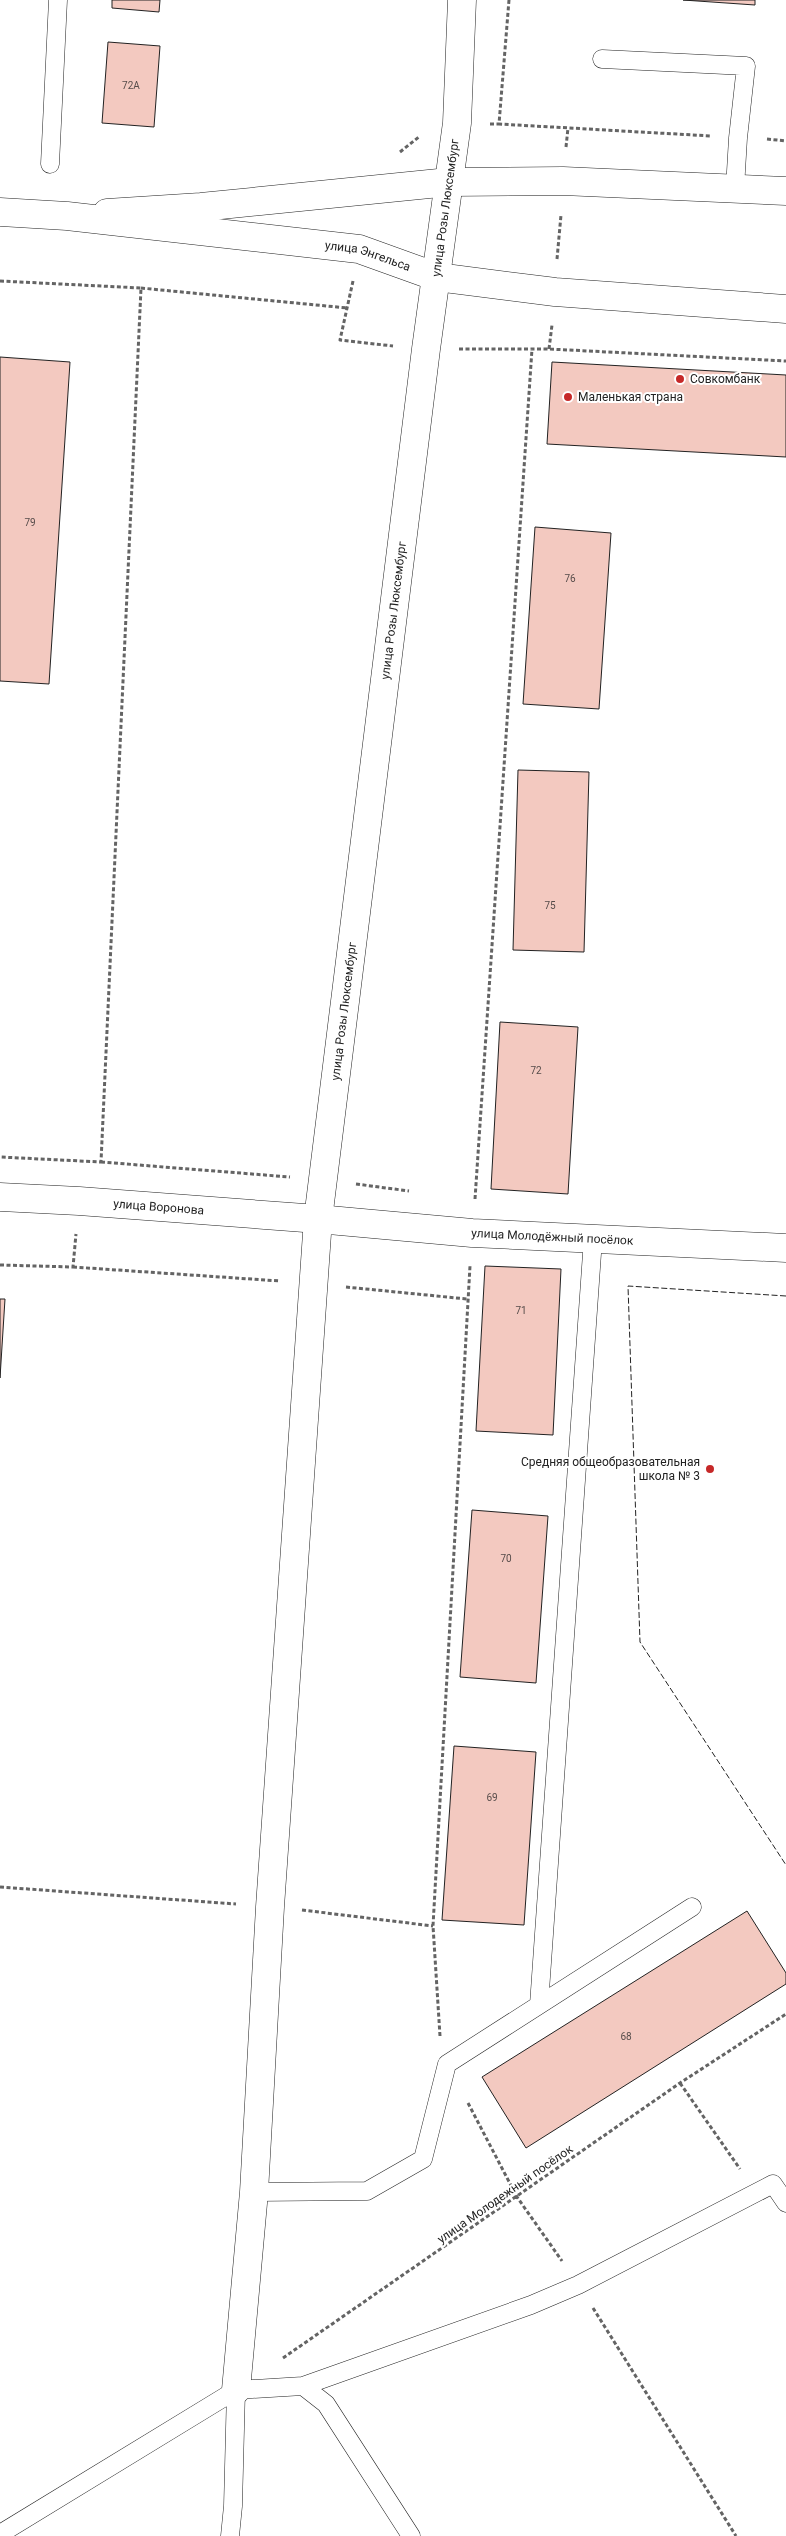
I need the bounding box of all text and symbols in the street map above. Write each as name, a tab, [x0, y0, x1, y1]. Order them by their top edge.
house number: 72А	[122, 80, 140, 91]
street label: улица Розы Люксембург	[429, 138, 462, 278]
street label: улица Энгельса	[324, 238, 412, 274]
place label: Совкомбанк	[690, 372, 761, 386]
marker: Совкомбанк	[674, 373, 686, 385]
place label: Маленькая страна	[578, 390, 683, 404]
marker: Маленькая страна	[562, 391, 574, 403]
house number: 79	[24, 517, 36, 528]
street label: улица Розы Люксембург	[378, 541, 409, 680]
house number: 76	[564, 573, 576, 584]
house number: 75	[544, 900, 556, 911]
street label: улица Розы Люксембург	[328, 941, 359, 1081]
house number: 72	[530, 1065, 542, 1076]
street label: улица Воронова	[113, 1197, 205, 1217]
street label: улица Молодёжный посёлок	[471, 1226, 634, 1248]
house number: 71	[515, 1305, 527, 1316]
place label: Средняя общеобразовательная школа № 3	[521, 1455, 700, 1483]
marker: Средняя общеобразовательная школа № 3	[704, 1463, 716, 1475]
house number: 70	[500, 1553, 512, 1564]
house number: 69	[486, 1792, 498, 1803]
house number: 68	[620, 2031, 632, 2042]
street label: улица Молодежный посёлок	[435, 2141, 576, 2246]

